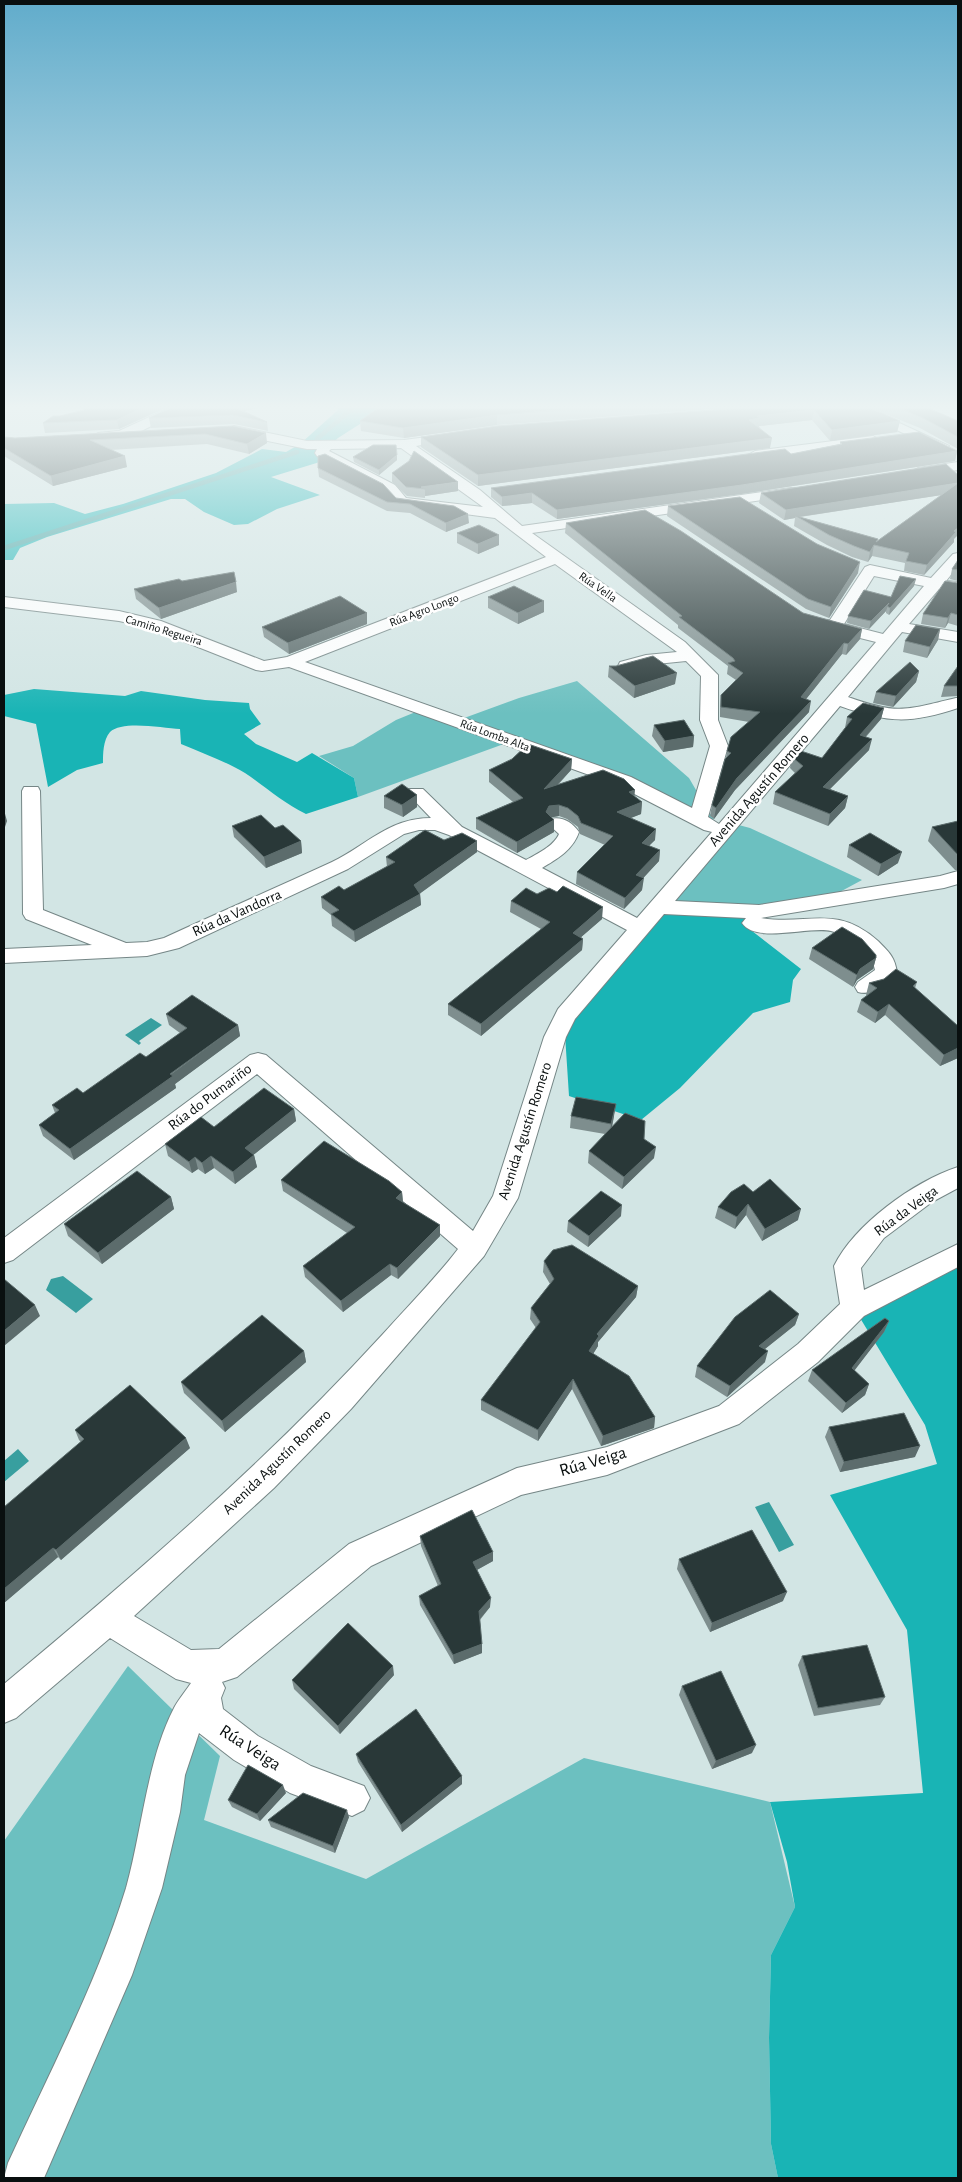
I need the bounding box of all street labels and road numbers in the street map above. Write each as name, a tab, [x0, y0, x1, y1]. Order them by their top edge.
street label: Rúa Vella	[577, 570, 620, 605]
street label: Rúa Agro Longo	[388, 591, 460, 629]
street label: Camiño Regueira	[124, 613, 204, 648]
street label: Rúa Lomba Alta	[459, 717, 532, 753]
street label: Avenida Agustín Romero	[706, 731, 812, 849]
street label: Rúa da Vandorra	[190, 887, 284, 939]
street label: Avenida Agustín Romero	[496, 1060, 554, 1202]
street label: Rúa do Pumariño	[165, 1061, 255, 1133]
street label: Rúa da Veiga	[871, 1183, 941, 1239]
street label: Avenida Agustín Romero	[220, 1407, 334, 1517]
street label: Rúa Veiga	[557, 1444, 629, 1480]
street label: Rúa Veiga	[216, 1722, 284, 1774]

